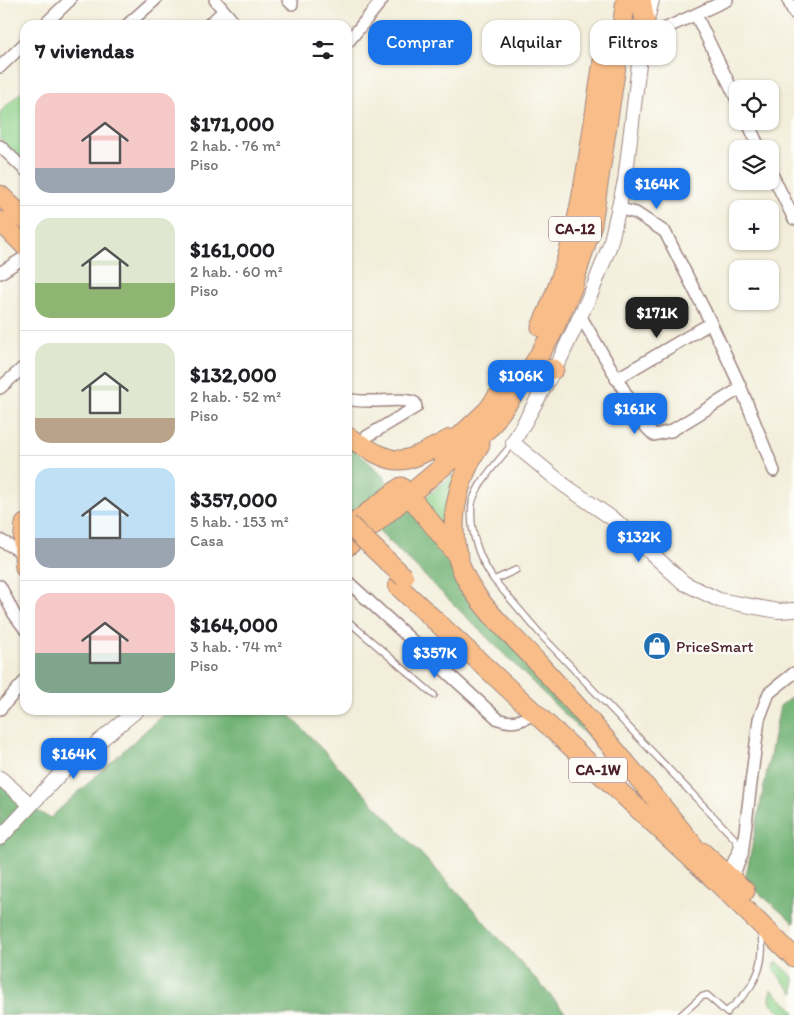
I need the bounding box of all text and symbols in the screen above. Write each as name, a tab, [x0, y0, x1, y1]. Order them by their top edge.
chip: Comprar	[368, 20, 472, 65]
chip: Alquilar	[482, 20, 580, 65]
chip: Filtros	[590, 20, 676, 65]
icon: filters	[309, 36, 337, 64]
text: 7 viviendas	[35, 38, 134, 63]
map controls	[729, 80, 779, 310]
button: locate	[729, 80, 779, 130]
text: $171,000	[190, 111, 274, 136]
icon: home	[75, 113, 135, 173]
text: 2 hab. · 76 m²	[190, 136, 281, 155]
button: layers	[729, 140, 779, 190]
text: Piso	[190, 155, 218, 174]
pin: $164K	[622, 168, 692, 210]
text: $164K	[635, 174, 679, 193]
button: +	[729, 200, 779, 250]
road number: CA-12	[549, 216, 601, 242]
text: $161,000	[190, 237, 275, 262]
icon: home	[75, 238, 135, 298]
button: −	[729, 260, 779, 310]
text: 2 hab. · 60 m²	[190, 262, 283, 281]
text: Piso	[190, 281, 218, 300]
pin: $171K	[622, 296, 692, 339]
text: $171K	[636, 303, 678, 322]
pin: $106K	[486, 360, 556, 402]
text: $132,000	[190, 362, 277, 387]
icon: home	[75, 363, 135, 423]
text: $106K	[499, 366, 543, 385]
text: 2 hab. · 52 m²	[190, 387, 281, 406]
pin: $161K	[600, 392, 670, 435]
text: $161K	[614, 399, 656, 418]
text: Piso	[190, 406, 218, 425]
text: $357,000	[190, 487, 277, 512]
icon: home	[75, 488, 135, 548]
text: 5 hab. · 153 m²	[190, 512, 289, 531]
pin: $132K	[604, 520, 674, 563]
text: $132K	[618, 527, 660, 546]
text: Casa	[190, 531, 224, 550]
text: $164,000	[190, 612, 278, 637]
icon: home	[75, 613, 135, 673]
shop icon: PriceSmart	[642, 631, 672, 661]
pin: $357K	[400, 636, 470, 679]
text: 3 hab. · 74 m²	[190, 637, 282, 656]
place label: PriceSmart	[676, 637, 754, 656]
text: $357K	[413, 643, 457, 662]
text: Piso	[190, 656, 218, 675]
pin: $164K	[39, 738, 109, 780]
text: $164K	[52, 744, 96, 763]
road number: CA-1W	[569, 758, 627, 782]

